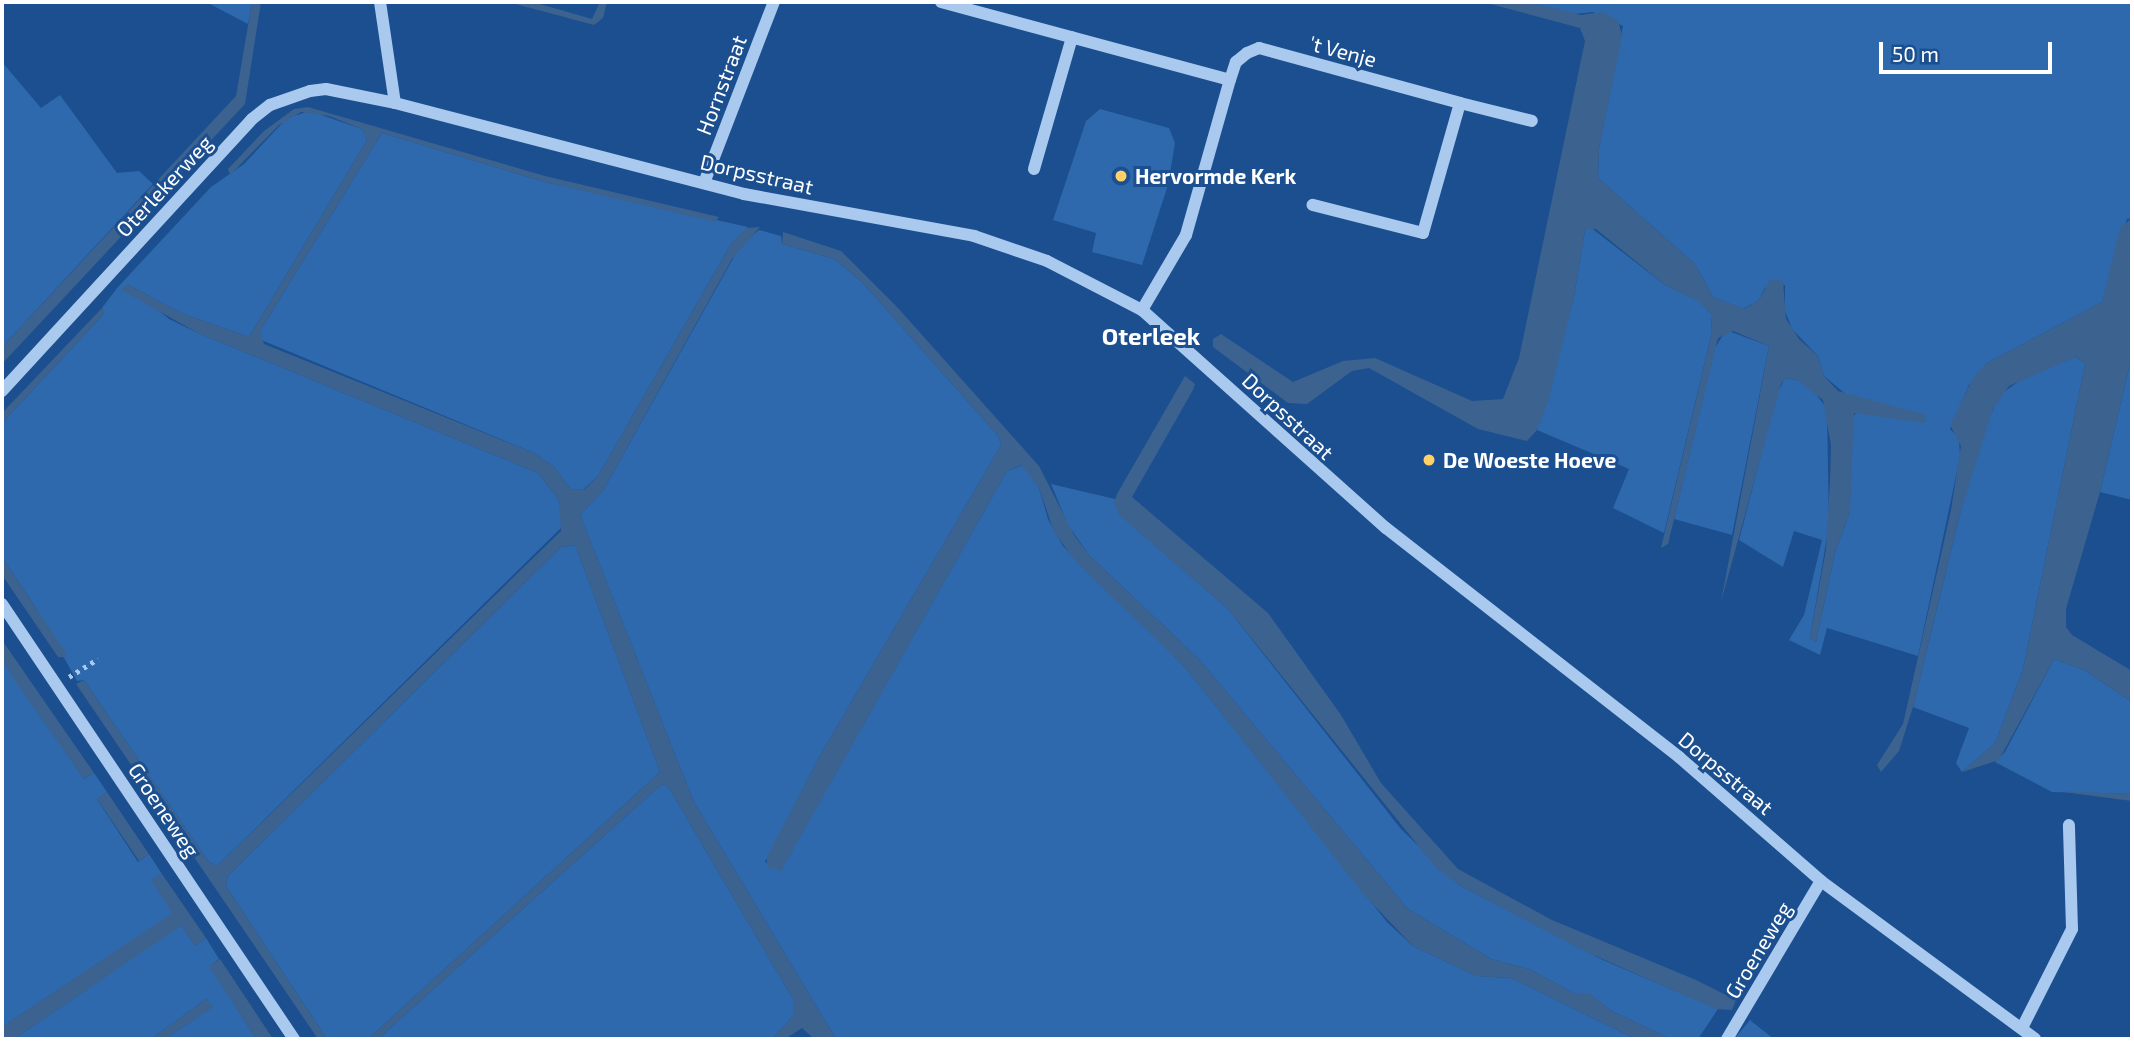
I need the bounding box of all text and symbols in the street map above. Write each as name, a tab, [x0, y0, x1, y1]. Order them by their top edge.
scale bar	[1882, 28, 2055, 72]
street label: 't Venje	[1306, 30, 1380, 72]
street label: Hornstraat	[690, 32, 752, 138]
text: 50 m	[1892, 41, 1939, 66]
street label: Oterlekerweg	[111, 130, 217, 242]
street label: Dorpsstraat	[698, 149, 816, 199]
place label: Hervormde Kerk	[1135, 163, 1296, 189]
marker: Hervormde Kerk	[1113, 168, 1129, 184]
district label: Oterleek	[1102, 322, 1200, 350]
street label: Dorpsstraat	[1237, 367, 1339, 465]
place label: De Woeste Hoeve	[1443, 447, 1616, 473]
marker: De Woeste Hoeve	[1421, 452, 1437, 468]
street label: Dorpsstraat	[1674, 726, 1778, 820]
street label: Groeneweg	[123, 758, 205, 862]
street label: Groeneweg	[1719, 897, 1797, 1003]

